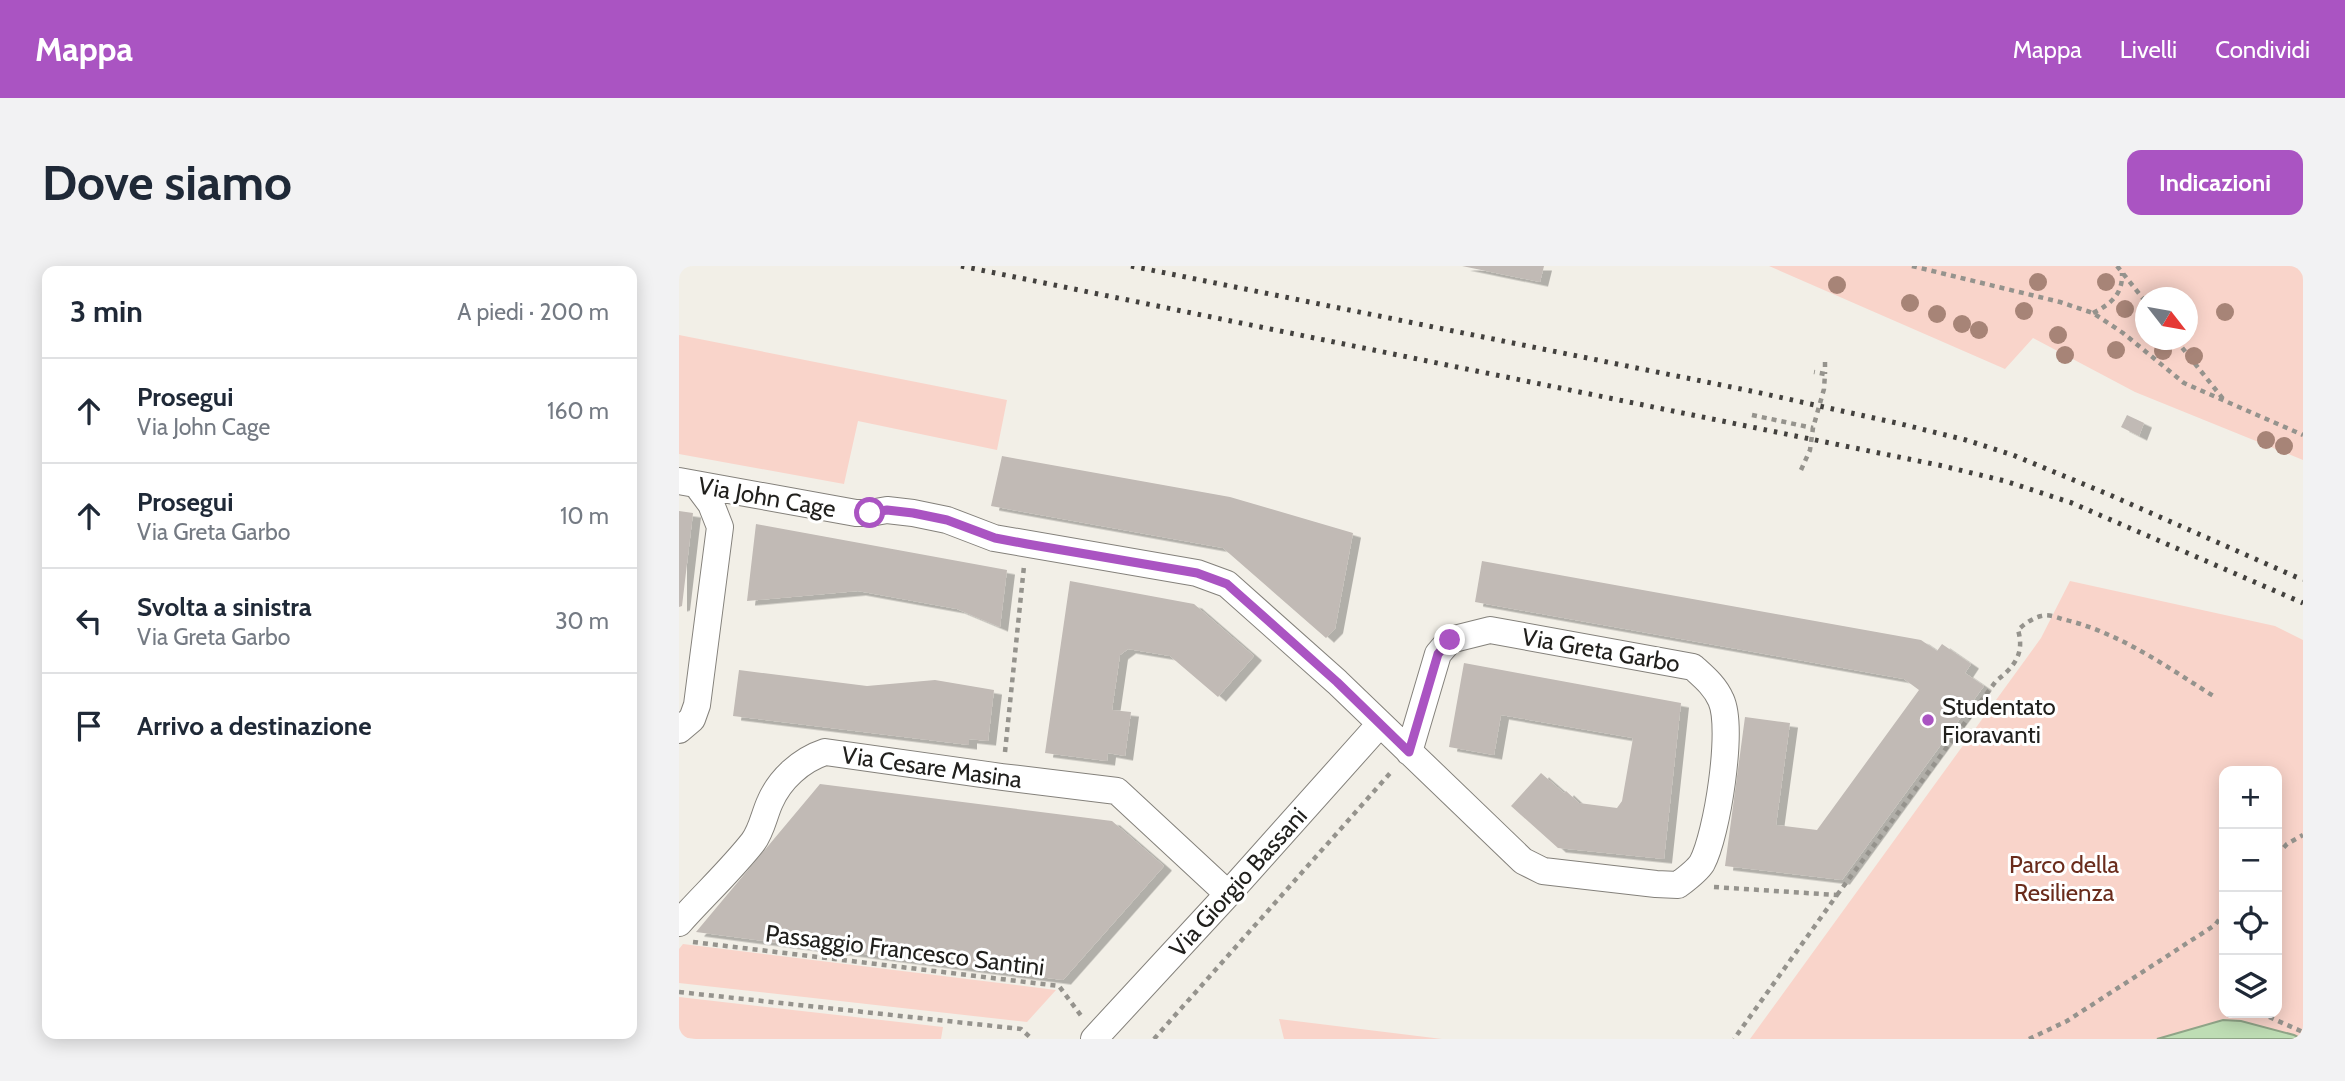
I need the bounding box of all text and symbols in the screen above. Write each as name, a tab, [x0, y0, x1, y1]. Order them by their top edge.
text: Mappa	[35, 29, 133, 69]
text: Mappa	[2013, 35, 2082, 64]
text: Livelli	[2120, 35, 2177, 64]
text: Condividi	[2215, 35, 2310, 64]
button: Indicazioni	[2127, 150, 2303, 215]
text: Dove siamo	[42, 153, 292, 212]
north arrow	[2135, 287, 2198, 350]
text: 3 min	[70, 293, 143, 330]
text: A piedi · 200 m	[457, 298, 609, 326]
text: Prosegui	[137, 381, 233, 413]
icon: ahead	[70, 392, 108, 430]
text: 160 m	[547, 397, 609, 425]
text: Via John Cage	[137, 413, 270, 441]
street label: Via John Cage	[696, 471, 838, 523]
text: Prosegui	[137, 486, 233, 518]
icon: ahead	[70, 497, 108, 535]
route start	[854, 497, 885, 528]
text: 10 m	[560, 502, 609, 530]
text: Via Greta Garbo	[137, 518, 290, 546]
text: Svolta a sinistra	[137, 591, 312, 623]
icon: left	[70, 602, 108, 640]
text: 30 m	[555, 607, 609, 635]
street label: Via Greta Garbo	[1520, 622, 1682, 678]
text: Via Greta Garbo	[137, 623, 290, 651]
route end	[1434, 624, 1465, 655]
place label: Studentato Fioravanti	[1942, 692, 2056, 749]
icon: arrive	[70, 707, 108, 745]
text: Arrivo a destinazione	[137, 710, 372, 742]
marker: Studentato Fioravanti	[1920, 712, 1936, 728]
street label: Via Cesare Masina	[840, 740, 1024, 794]
map controls	[2219, 766, 2282, 1018]
button: +	[2219, 766, 2282, 829]
street label: Via Giorgio Bassani	[1163, 801, 1313, 963]
button: −	[2219, 829, 2282, 892]
park label: Parco della Resilienza	[2009, 850, 2119, 907]
button: locate	[2219, 892, 2282, 955]
street label: Passaggio Francesco Santini	[764, 918, 1046, 982]
button: layers	[2219, 955, 2282, 1018]

